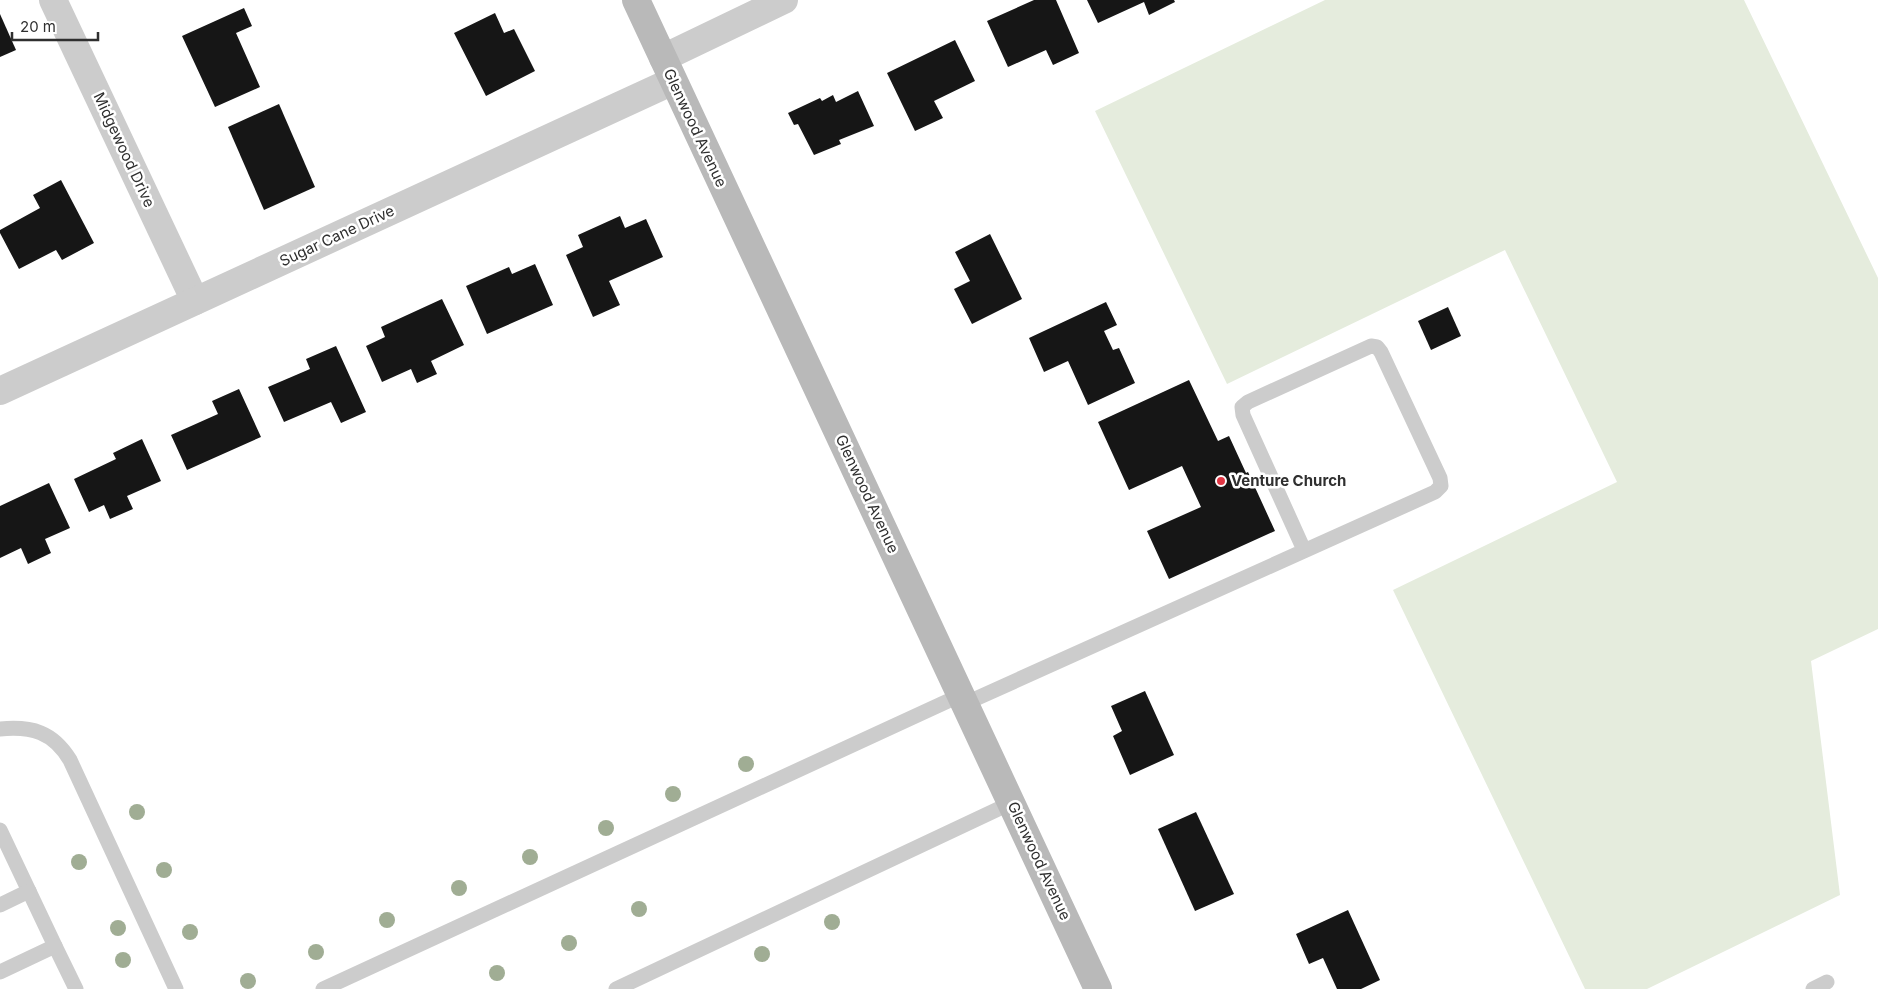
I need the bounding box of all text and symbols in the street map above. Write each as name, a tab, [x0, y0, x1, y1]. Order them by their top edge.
scale bar	[12, 10, 99, 42]
text: 20 m	[20, 17, 56, 36]
street label: Glenwood Avenue	[660, 66, 731, 190]
street label: Midgewood Drive	[89, 89, 159, 210]
street label: Sugar Cane Drive	[276, 201, 397, 270]
street label: Glenwood Avenue	[832, 432, 903, 556]
place label: Venture Church	[1231, 471, 1346, 490]
marker: Venture Church	[1215, 475, 1227, 487]
street label: Glenwood Avenue	[1004, 799, 1075, 923]

